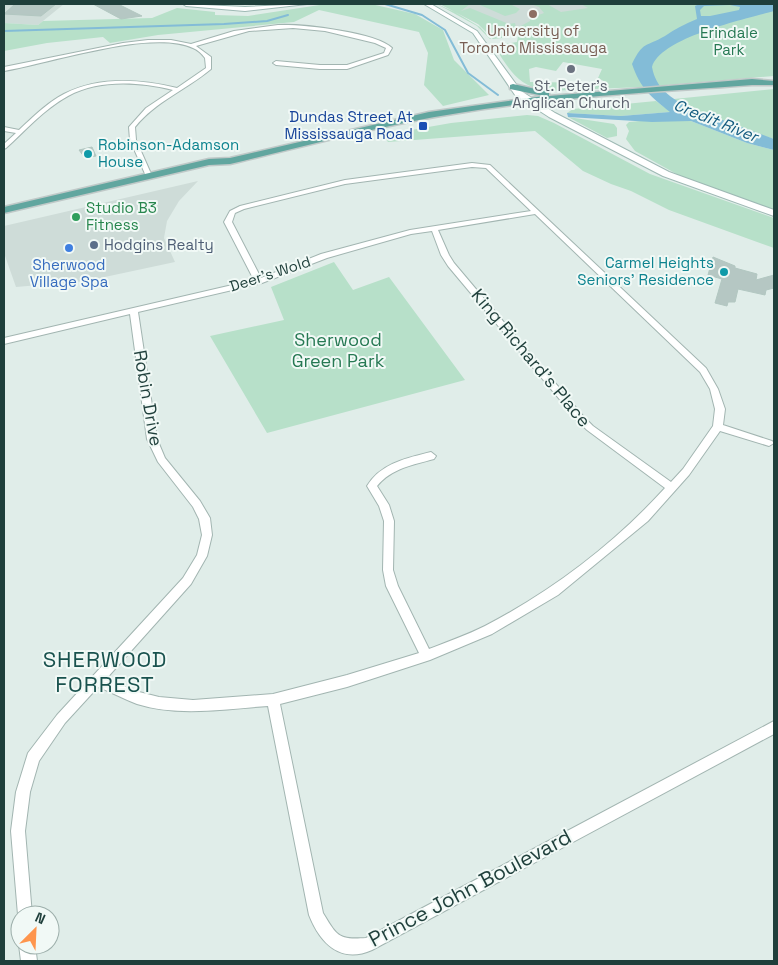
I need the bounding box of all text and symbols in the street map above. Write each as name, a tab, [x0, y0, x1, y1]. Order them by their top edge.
marker: University of Toronto Mississauga	[527, 8, 539, 20]
place label: University of Toronto Mississauga	[459, 21, 607, 57]
park label: Erindale Park	[700, 23, 758, 59]
marker: St. Peter's Anglican Church	[565, 63, 577, 75]
place label: St. Peter's Anglican Church	[512, 76, 630, 112]
water label: Credit River	[671, 94, 763, 148]
place label: Dundas Street At Mississauga Road	[285, 107, 413, 143]
marker: Dundas Street At Mississauga Road	[417, 120, 429, 132]
place label: Robinson-Adamson House	[98, 135, 239, 171]
marker: Robinson-Adamson House	[82, 148, 94, 160]
place label: Studio B3 Fitness	[86, 198, 157, 234]
marker: Studio B3 Fitness	[70, 211, 82, 223]
place label: Hodgins Realty	[104, 235, 214, 254]
marker: Hodgins Realty	[88, 239, 100, 251]
marker: Sherwood Village Spa	[63, 242, 75, 254]
street label: Deer's Wold	[227, 251, 313, 296]
place label: Carmel Heights Seniors' Residence	[577, 253, 714, 289]
place label: Sherwood Village Spa	[30, 255, 109, 291]
marker: Carmel Heights Seniors' Residence	[718, 266, 730, 278]
street label: King Richard's Place	[467, 284, 596, 432]
park label: Sherwood Green Park	[292, 328, 385, 372]
street label: Robin Drive	[129, 348, 168, 448]
district label: SHERWOOD FORREST	[43, 645, 167, 698]
street label: Prince John Boulevard	[364, 823, 576, 953]
north arrow	[10, 905, 60, 955]
text: N	[32, 908, 48, 928]

